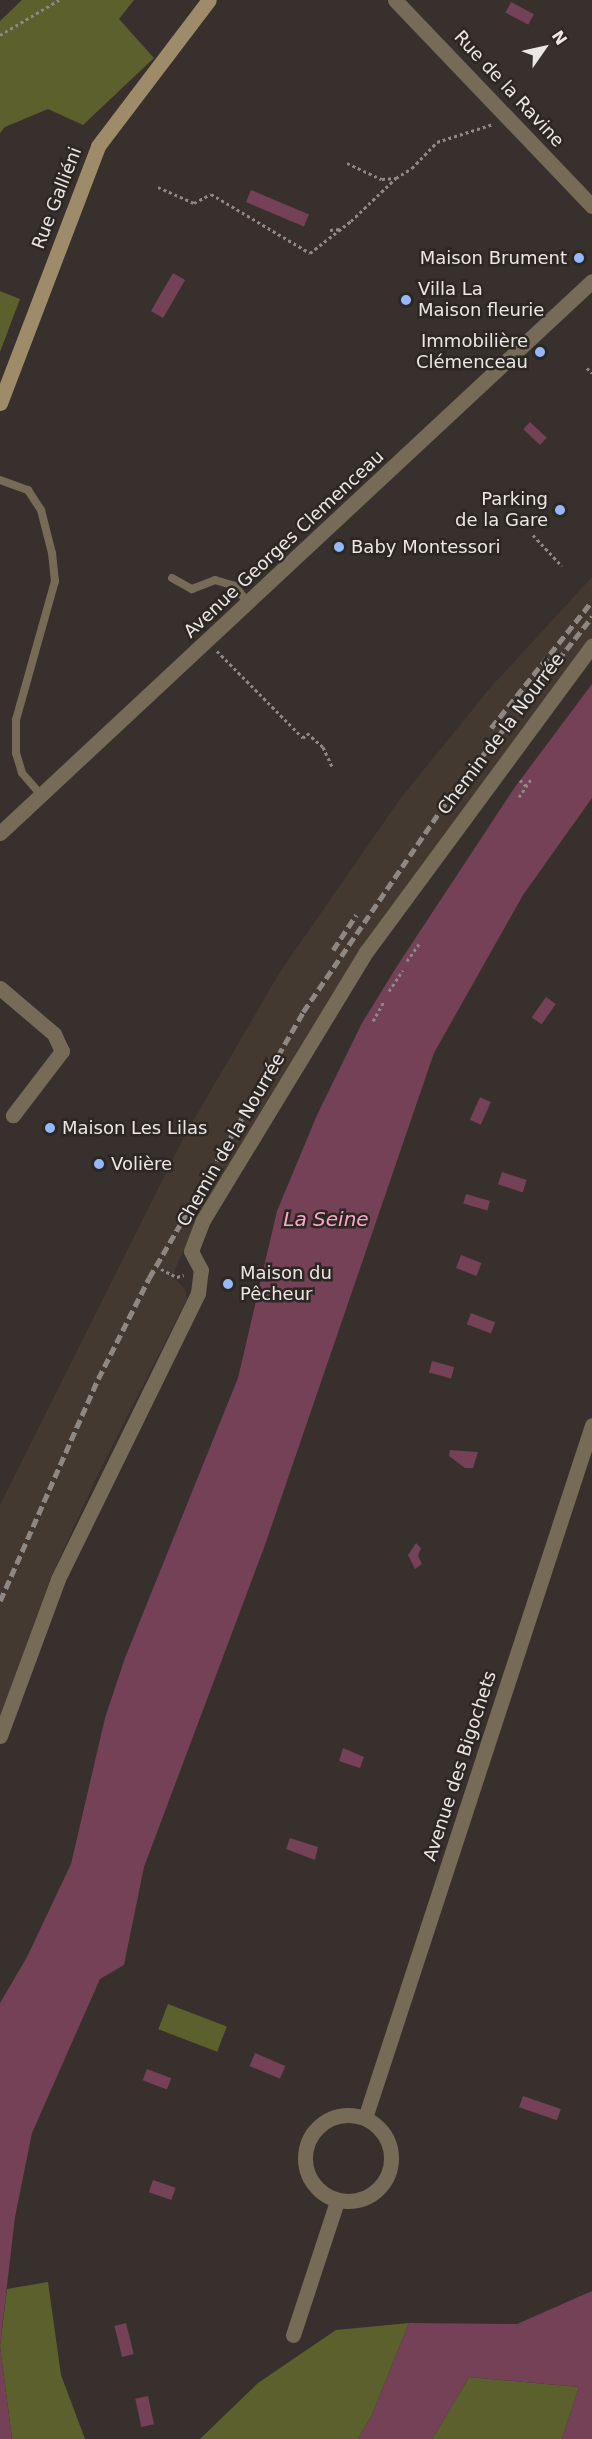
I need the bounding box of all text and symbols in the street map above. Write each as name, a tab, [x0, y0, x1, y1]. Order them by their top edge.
north arrow	[514, 18, 574, 78]
street label: Rue de la Ravine	[450, 26, 568, 152]
text: N	[548, 27, 571, 49]
street label: Rue Galliéni	[28, 144, 86, 252]
place label: Maison Brument	[420, 247, 567, 269]
marker: Maison Brument	[572, 251, 586, 265]
place label: Villa La Maison fleurie	[418, 279, 544, 322]
marker: Villa La Maison fleurie	[399, 293, 413, 307]
place label: Immobilière Clémenceau	[416, 331, 528, 374]
marker: Immobilière Clémenceau	[533, 345, 547, 359]
street label: Avenue Georges Clemenceau	[180, 446, 388, 642]
place label: Parking de la Gare	[455, 489, 548, 532]
marker: Parking de la Gare	[553, 503, 567, 517]
place label: Baby Montessori	[351, 536, 500, 558]
marker: Baby Montessori	[332, 540, 346, 554]
street label: Chemin de la Nourrée	[433, 649, 569, 819]
street label: Chemin de la Nourrée	[172, 1049, 290, 1231]
place label: Maison Les Lilas	[62, 1117, 207, 1139]
marker: Maison Les Lilas	[43, 1121, 57, 1135]
place label: Volière	[111, 1153, 172, 1175]
marker: Volière	[92, 1157, 106, 1171]
water label: La Seine	[283, 1207, 369, 1231]
place label: Maison du Pêcheur	[240, 1263, 332, 1306]
marker: Maison du Pêcheur	[221, 1277, 235, 1291]
street label: Avenue des Bigochets	[419, 1668, 501, 1864]

